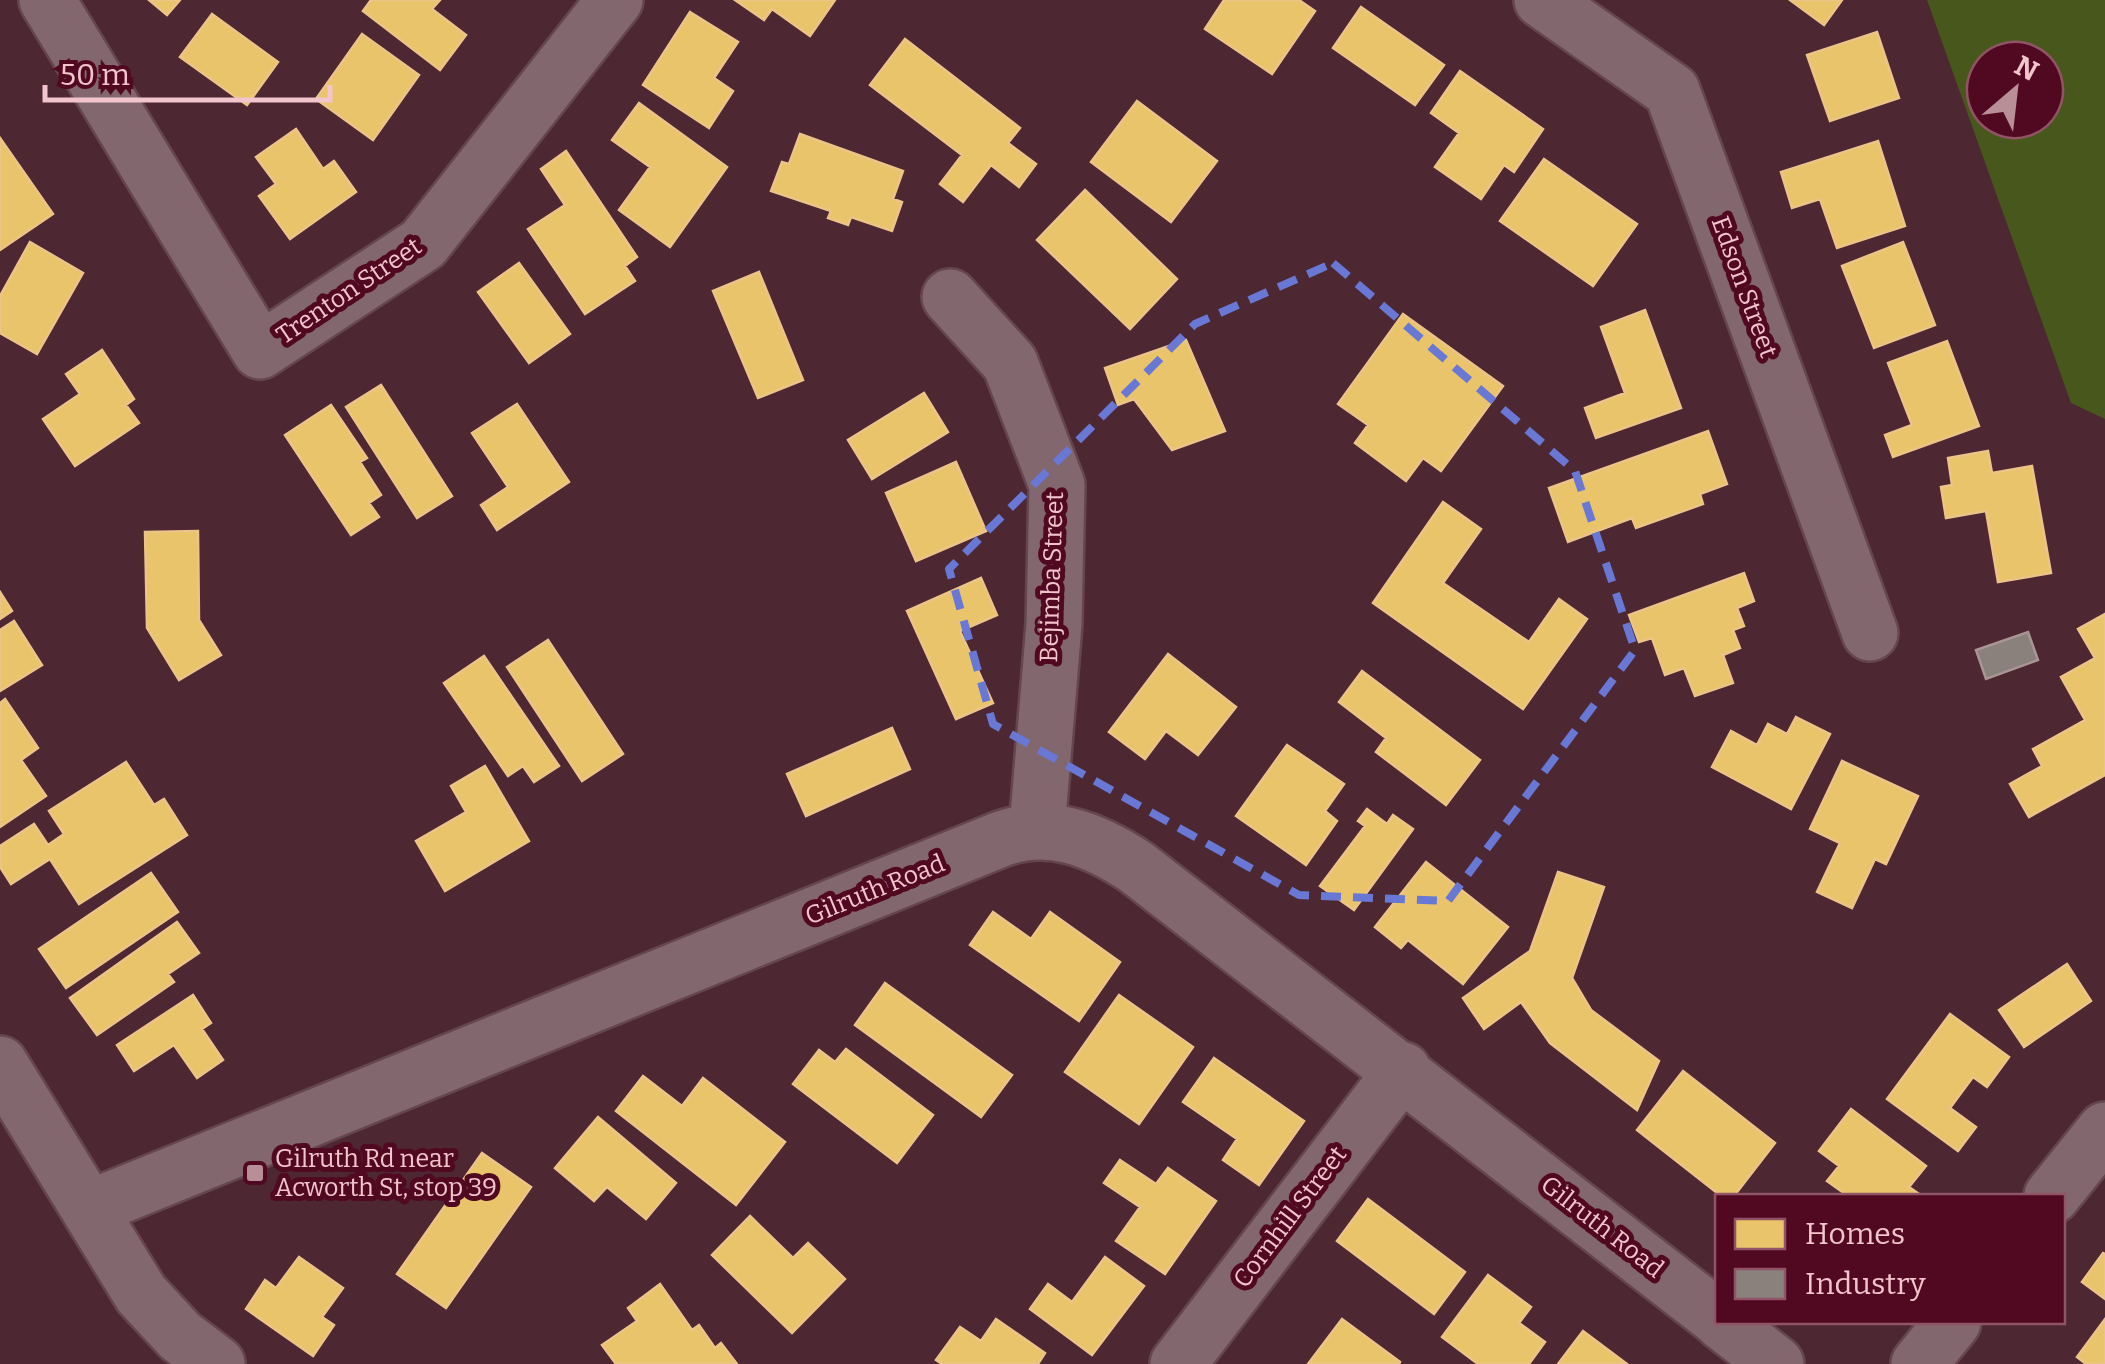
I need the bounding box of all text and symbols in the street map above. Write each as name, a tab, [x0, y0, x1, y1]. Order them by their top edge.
scale bar	[45, 40, 330, 102]
north arrow	[1965, 40, 2065, 140]
text: N	[2009, 49, 2044, 88]
text: 50 m	[60, 57, 130, 93]
street label: Edson Street	[1705, 212, 1783, 362]
street label: Trenton Street	[271, 231, 427, 351]
street label: Bejimba Street	[1034, 491, 1070, 663]
street label: Gilruth Road	[801, 848, 949, 932]
street label: Cornhill Street	[1227, 1140, 1353, 1294]
place label: Gilruth Rd near Acworth St, stop 39	[275, 1144, 497, 1203]
marker: Gilruth Rd near Acworth St, stop 39	[244, 1162, 266, 1184]
street label: Gilruth Road	[1535, 1170, 1670, 1284]
legend	[1715, 1194, 2065, 1324]
text: Homes	[1805, 1216, 1905, 1252]
text: Industry	[1805, 1266, 1926, 1302]

